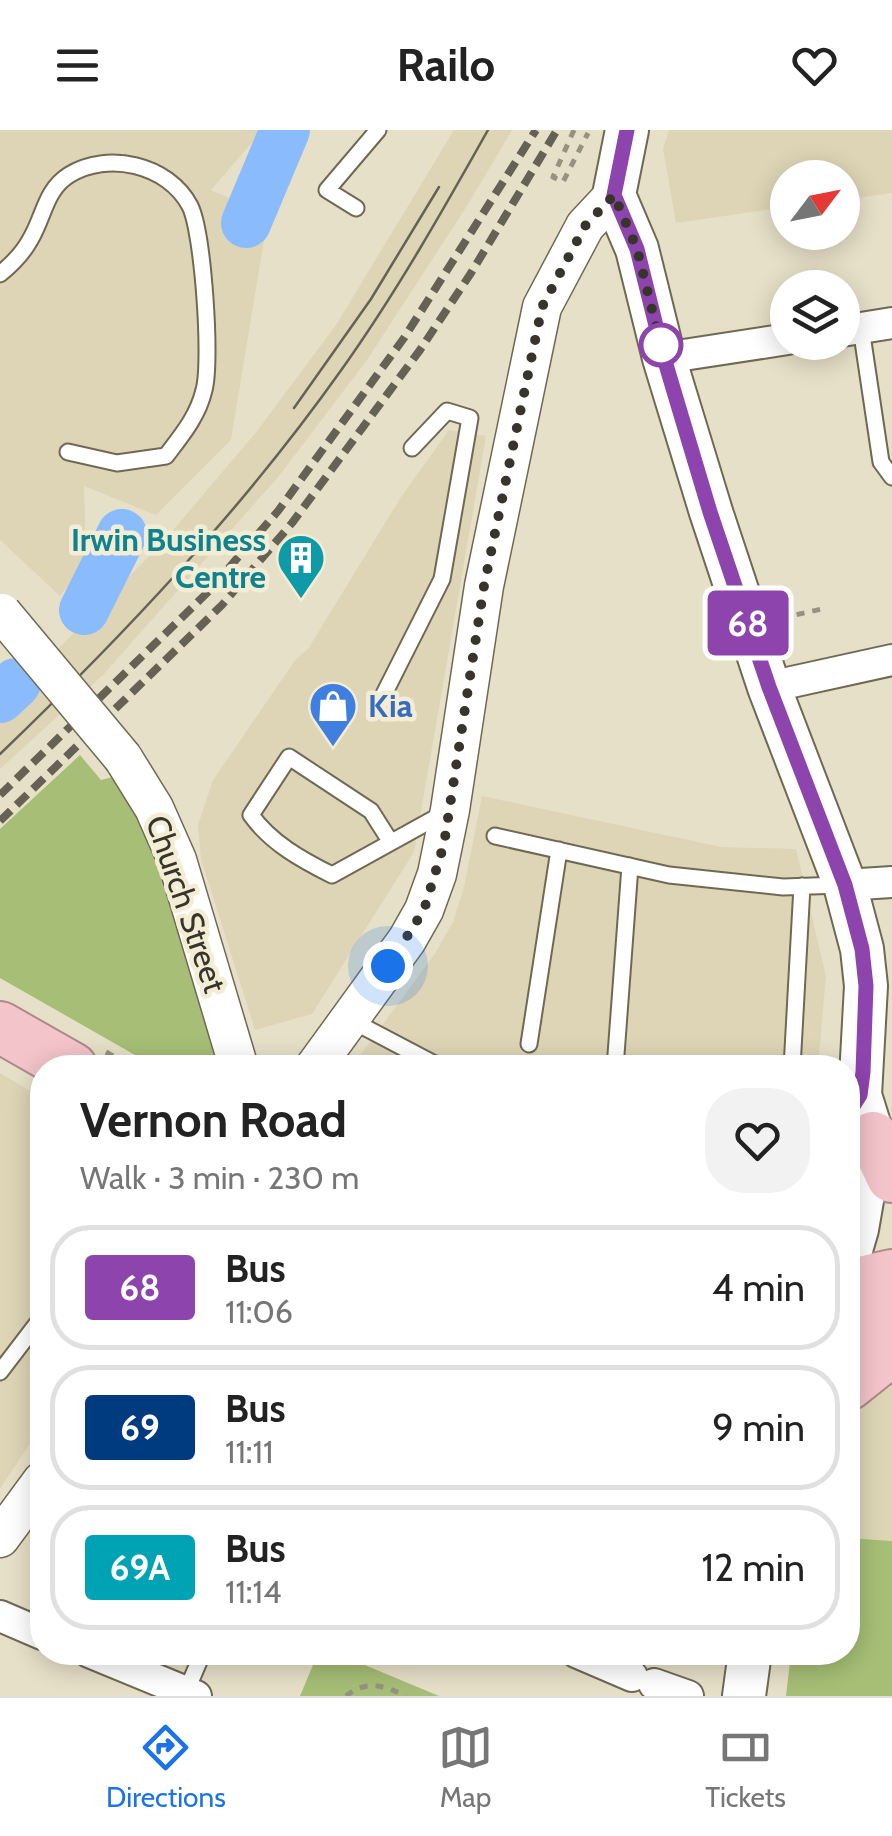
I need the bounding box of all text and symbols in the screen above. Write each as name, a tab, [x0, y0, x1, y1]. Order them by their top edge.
icon: menu	[50, 38, 105, 93]
text: Railo	[397, 38, 495, 92]
icon: heart	[787, 38, 842, 93]
north arrow	[770, 160, 860, 250]
map controls	[770, 160, 860, 360]
button: layers	[770, 270, 860, 360]
unlabelled marker	[640, 324, 682, 366]
place label: Irwin Business Centre	[71, 520, 266, 596]
building icon: Irwin Business Centre	[275, 532, 327, 600]
line badge: 68	[703, 590, 793, 656]
text: 68	[728, 602, 768, 645]
shop icon: Kia	[307, 680, 359, 748]
place label: Kia	[368, 686, 413, 725]
street label: Church Street	[138, 810, 235, 998]
your location	[363, 941, 413, 991]
button: heart	[705, 1088, 810, 1193]
text: Vernon Road	[80, 1091, 347, 1149]
text: Walk · 3 min · 230 m	[80, 1158, 359, 1197]
text: Bus	[225, 1245, 286, 1292]
text: 4 min	[712, 1264, 805, 1311]
text: 68	[120, 1266, 160, 1309]
text: 11:06	[225, 1292, 293, 1331]
text: Bus	[225, 1385, 286, 1432]
text: 9 min	[712, 1404, 805, 1451]
text: 69	[120, 1406, 160, 1449]
text: 11:11	[225, 1432, 273, 1471]
text: Bus	[225, 1525, 286, 1572]
text: 12 min	[702, 1544, 805, 1591]
text: 69A	[110, 1546, 170, 1589]
text: 11:14	[225, 1572, 281, 1611]
tab: Directions	[106, 1720, 226, 1814]
tab: Map	[438, 1720, 493, 1814]
tab: Tickets	[705, 1720, 786, 1814]

